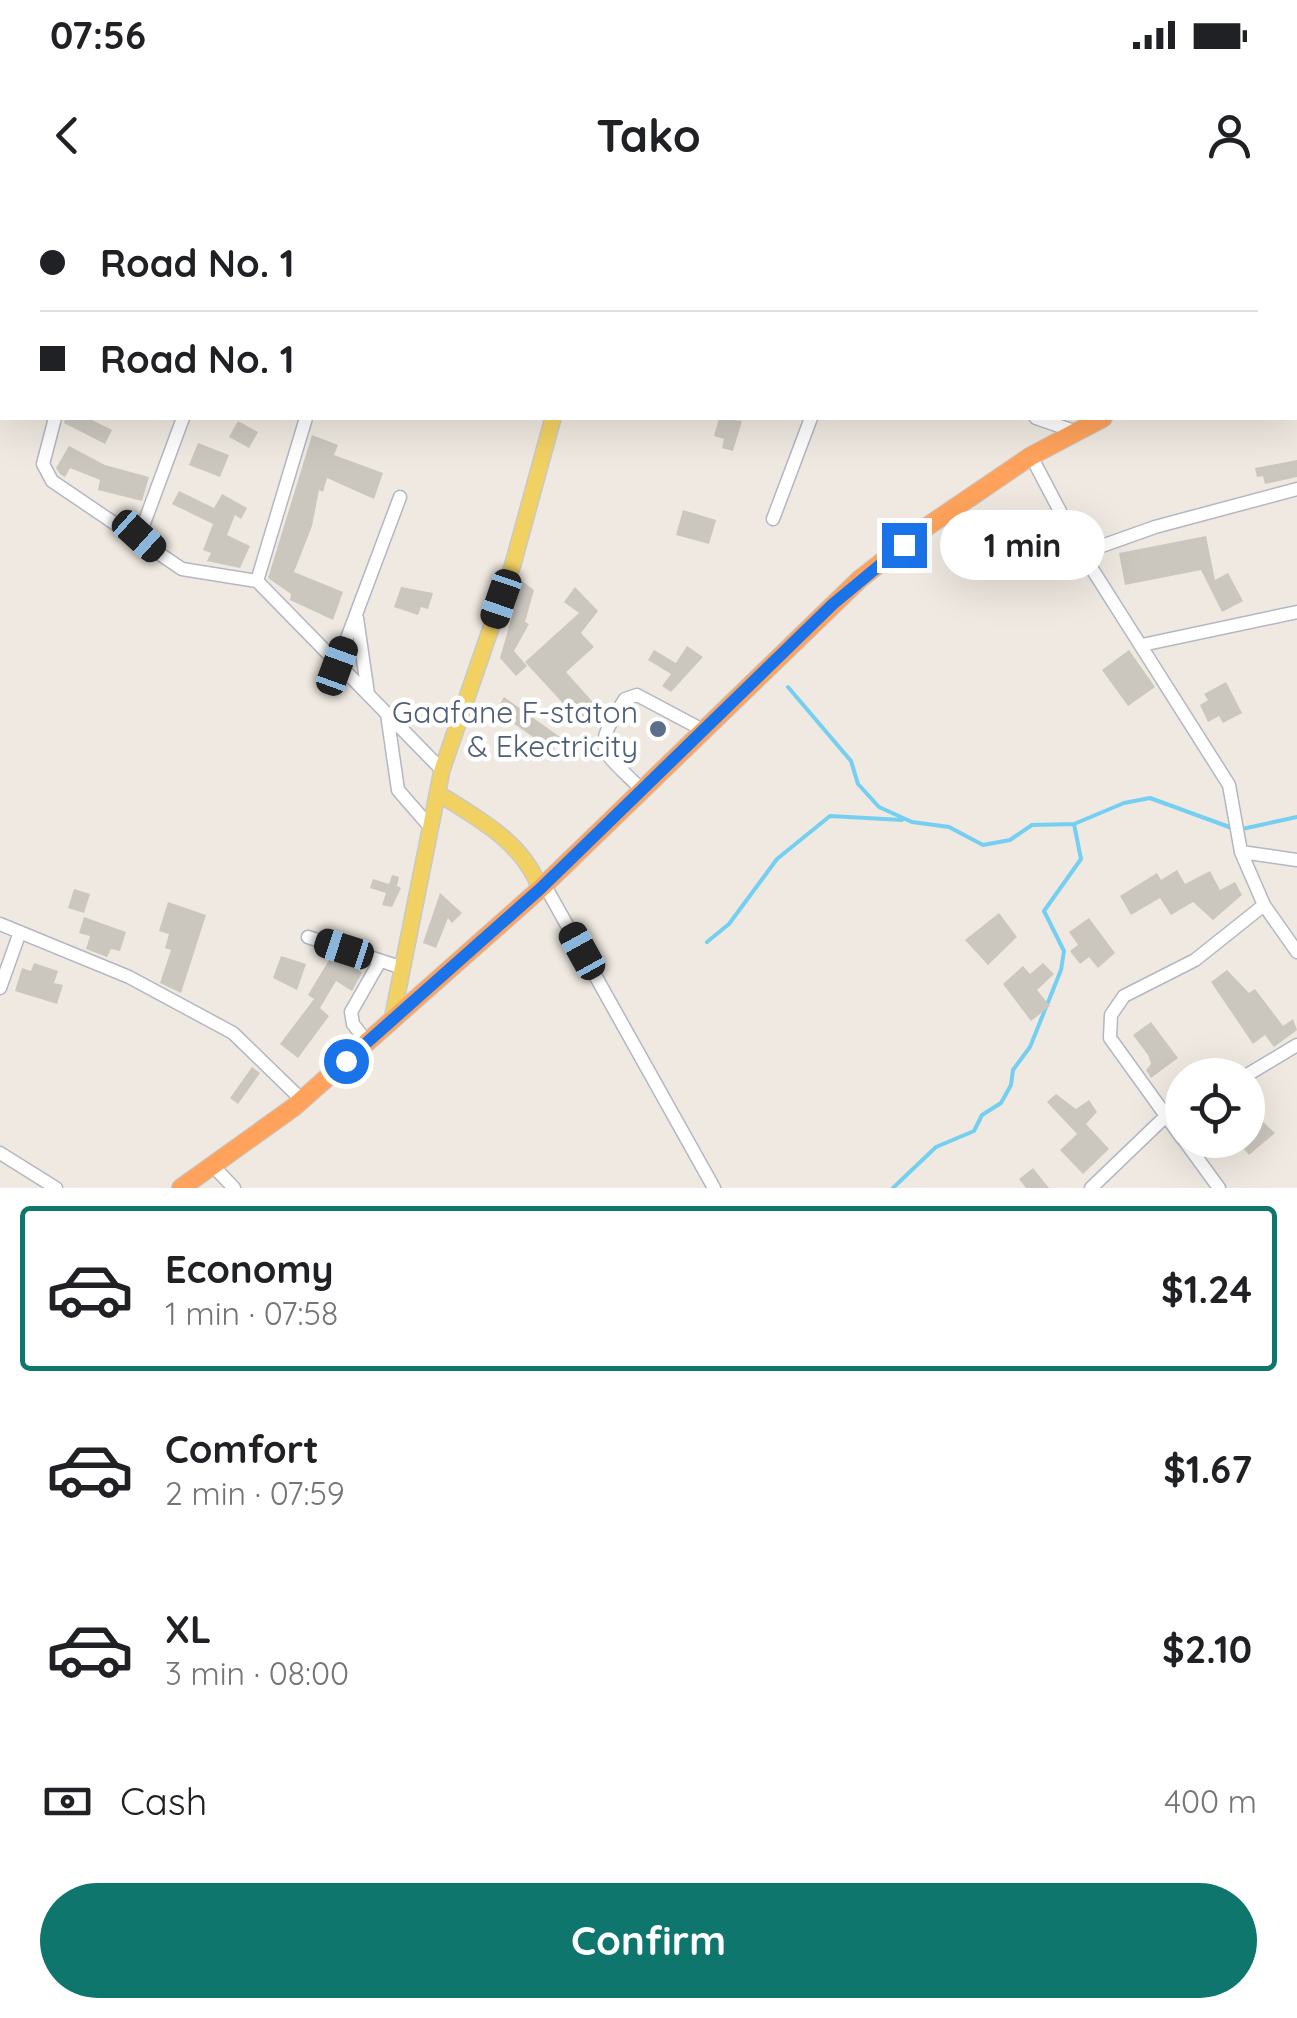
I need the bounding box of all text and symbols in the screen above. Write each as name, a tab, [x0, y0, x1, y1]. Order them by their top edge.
text: 07:56	[50, 11, 146, 59]
text: Tako	[596, 107, 701, 163]
icon: back	[40, 108, 95, 163]
icon: person	[1202, 108, 1257, 163]
text: Road No. 1	[100, 239, 295, 287]
text: Road No. 1	[100, 335, 295, 383]
car	[107, 505, 171, 567]
callout: 1 min	[939, 510, 1104, 580]
route end	[882, 523, 927, 568]
text: 1 min	[984, 525, 1061, 565]
car	[477, 566, 525, 632]
car	[313, 633, 361, 699]
place label: Gaafane F-staton & Ekectricity	[392, 693, 638, 765]
marker: Gaafane F-staton & Ekectricity	[647, 718, 669, 740]
car	[554, 917, 610, 985]
car	[311, 925, 377, 973]
route start	[324, 1039, 369, 1084]
map controls	[1165, 1058, 1265, 1158]
button: locate	[1165, 1058, 1265, 1158]
icon: car	[45, 1244, 135, 1334]
text: Economy	[165, 1245, 334, 1293]
text: $1.24	[1161, 1265, 1252, 1313]
text: 1 min · 07:58	[165, 1293, 338, 1333]
icon: car	[45, 1424, 135, 1514]
text: Comfort	[165, 1425, 319, 1473]
text: $1.67	[1163, 1445, 1252, 1493]
text: 2 min · 07:59	[165, 1473, 345, 1513]
icon: car	[45, 1604, 135, 1694]
text: XL	[165, 1605, 211, 1653]
text: $2.10	[1162, 1625, 1252, 1673]
text: 3 min · 08:00	[165, 1653, 349, 1693]
icon: cash	[40, 1774, 95, 1829]
text: Cash	[120, 1777, 207, 1825]
text: 400 m	[1164, 1781, 1257, 1821]
button: Confirm	[40, 1883, 1257, 1998]

